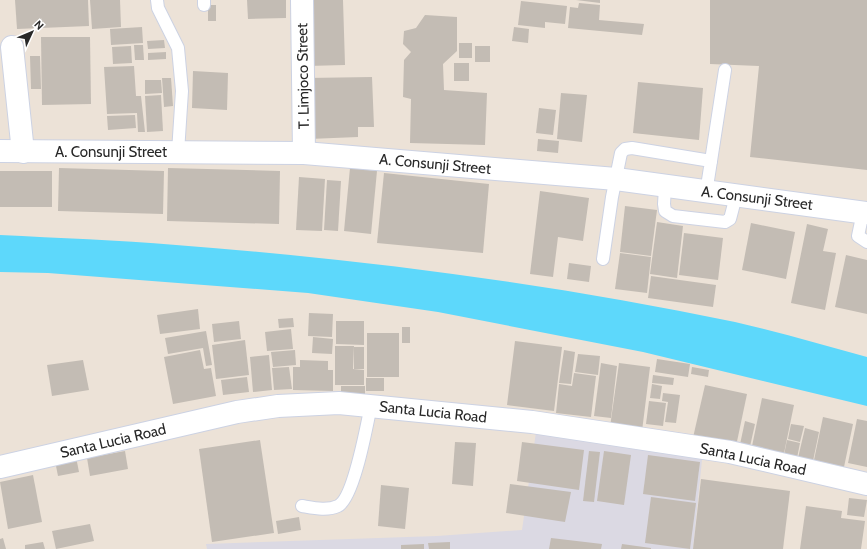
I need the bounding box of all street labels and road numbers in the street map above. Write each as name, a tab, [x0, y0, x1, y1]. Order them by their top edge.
street label: T. Limjoco Street	[293, 23, 313, 129]
street label: A. Consunji Street	[55, 143, 167, 161]
street label: A. Consunji Street	[378, 150, 492, 178]
street label: A. Consunji Street	[700, 182, 814, 214]
street label: Santa Lucia Road	[378, 397, 488, 427]
street label: Santa Lucia Road	[58, 420, 168, 462]
street label: Santa Lucia Road	[698, 439, 808, 479]

